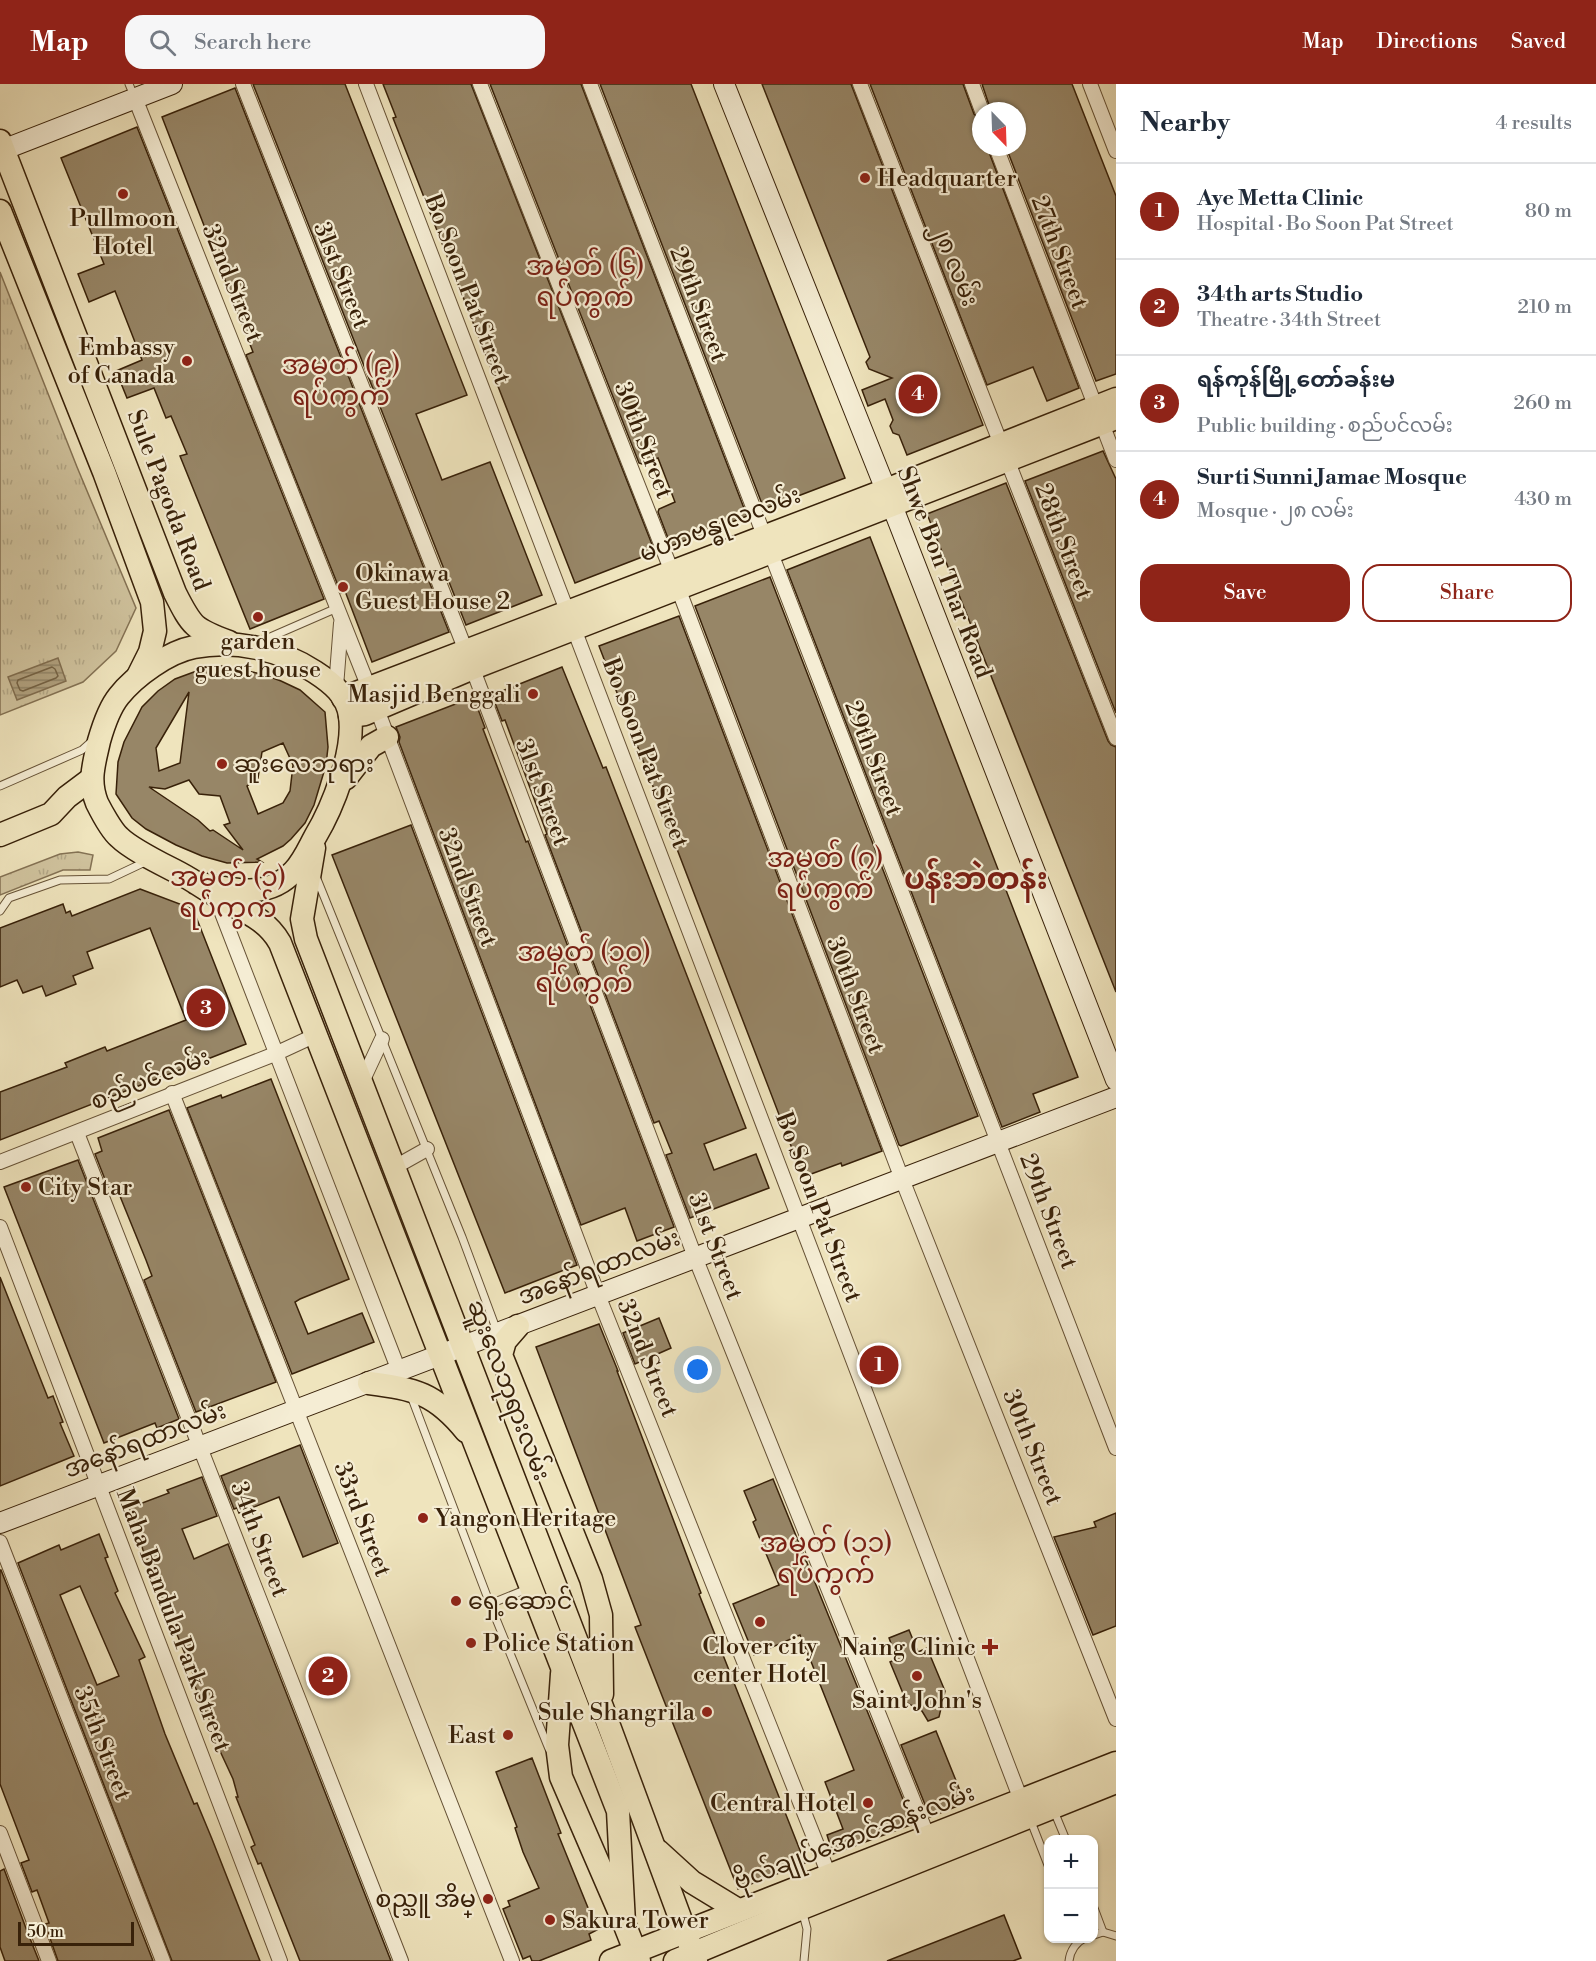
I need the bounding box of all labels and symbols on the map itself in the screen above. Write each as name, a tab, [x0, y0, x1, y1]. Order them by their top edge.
north arrow	[972, 102, 1026, 156]
place label: Headquarter	[877, 164, 1017, 194]
marker: Headquarter	[858, 171, 872, 185]
marker: Pullmoon Hotel	[116, 187, 130, 201]
street label: Bo Soon Pat Street	[417, 189, 517, 389]
street label: 27th Street	[1024, 191, 1095, 314]
place label: Pullmoon Hotel	[70, 204, 176, 262]
street label: ၂၈ လမ်း	[921, 217, 986, 312]
street label: 31st Street	[306, 218, 376, 334]
street label: 32nd Street	[195, 220, 270, 347]
street label: 29th Street	[662, 242, 734, 367]
district label: အမှတ် (၆) ရပ်ကွက်	[525, 247, 645, 319]
place label: Embassy of Canada	[67, 333, 176, 391]
district label: အမှတ် (၉) ရပ်ကွက်	[281, 346, 401, 418]
marker: Embassy of Canada	[180, 354, 194, 368]
pin: 4	[898, 372, 938, 416]
street label: 30th Street	[607, 378, 679, 503]
street label: Sule Pagoda Road	[120, 406, 216, 595]
street label: Shwe Bon Thar Road	[890, 462, 998, 683]
street label: မဟာဗန္ဓုလလမ်း	[635, 479, 807, 573]
street label: 28th Street	[1027, 479, 1099, 604]
place label: Okinawa Guest House 2	[355, 559, 510, 617]
marker: Okinawa Guest House 2	[336, 580, 350, 594]
marker: garden guest house	[251, 610, 265, 624]
place label: garden guest house	[195, 627, 321, 685]
street label: Bo Soon Pat Street	[595, 653, 695, 853]
place label: Masjid Benggali	[347, 680, 521, 710]
marker: Masjid Benggali	[526, 687, 540, 701]
street label: 29th Street	[837, 696, 909, 821]
street label: 31st Street	[508, 735, 576, 851]
place label: ဆူးလေဘုရား	[234, 750, 374, 783]
marker: ဆူးလေဘုရား	[215, 757, 229, 771]
street label: 32nd Street	[431, 824, 504, 952]
district label: အမှတ် (၇) ရပ်ကွက်	[766, 839, 884, 911]
district label: အမှတ် (၁) ရပ်ကွက်	[170, 858, 286, 930]
district label: ပန်းဘဲတန်း	[904, 858, 1048, 903]
district label: အမှတ် (၁၀) ရပ်ကွက်	[517, 933, 651, 1005]
street label: 30th Street	[819, 933, 891, 1058]
pin: 3	[186, 986, 226, 1030]
street label: စည်ပင်လမ်း	[86, 1041, 216, 1120]
street label: Bo Soon Pat Street	[768, 1107, 868, 1307]
street label: 29th Street	[1012, 1149, 1084, 1274]
place label: City Star	[38, 1173, 132, 1203]
marker: City Star	[19, 1180, 33, 1194]
street label: 31st Street	[681, 1189, 749, 1305]
street label: အနော်ရထာလမ်း	[513, 1221, 686, 1315]
street label: ဆူးလေဘုရားလမ်း	[457, 1295, 558, 1486]
street label: 32nd Street	[610, 1295, 685, 1422]
pin: 1	[860, 1342, 898, 1388]
your location	[683, 1355, 712, 1384]
street label: 30th Street	[995, 1385, 1069, 1510]
street label: အနော်ရထာလမ်း	[59, 1394, 232, 1488]
street label: 33rd Street	[326, 1458, 398, 1581]
street label: 34th Street	[223, 1477, 295, 1602]
street label: Maha Bandula Park Street	[109, 1484, 237, 1757]
place label: Yangon Heritage	[433, 1504, 616, 1534]
marker: Yangon Heritage	[416, 1511, 430, 1525]
district label: အမှတ် (၁၁) ရပ်ကွက်	[759, 1524, 893, 1596]
place label: ရှေ့ဆောင်	[468, 1585, 572, 1620]
marker: ရှေ့ဆောင်	[449, 1594, 463, 1608]
marker: Clover city center Hotel	[753, 1615, 767, 1629]
place label: Police Station	[483, 1629, 635, 1659]
place label: Clover city center Hotel	[693, 1632, 827, 1690]
place label: Naing Clinic	[841, 1633, 976, 1663]
marker: Police Station	[464, 1636, 478, 1650]
marker: Naing Clinic	[981, 1638, 999, 1656]
pin: 2	[308, 1654, 348, 1698]
marker: Saint John's	[910, 1669, 924, 1683]
street label: 35th Street	[67, 1682, 138, 1805]
place label: Saint John's	[852, 1686, 982, 1716]
place label: Sule Shangrila	[538, 1698, 696, 1728]
marker: Sule Shangrila	[700, 1705, 714, 1719]
place label: East	[448, 1721, 496, 1751]
marker: East	[501, 1728, 515, 1742]
street label: ဗိုလ်ချုပ်အောင်ဆန်းလမ်း	[729, 1776, 980, 1901]
place label: Central Hotel	[710, 1789, 856, 1819]
marker: Central Hotel	[861, 1796, 875, 1810]
place label: စည္သူ အိမ္	[375, 1883, 476, 1918]
marker: စည္သူ အိမ္	[481, 1892, 495, 1906]
place label: Sakura Tower	[562, 1906, 709, 1936]
marker: Sakura Tower	[543, 1913, 557, 1927]
scale bar	[18, 1919, 134, 1946]

